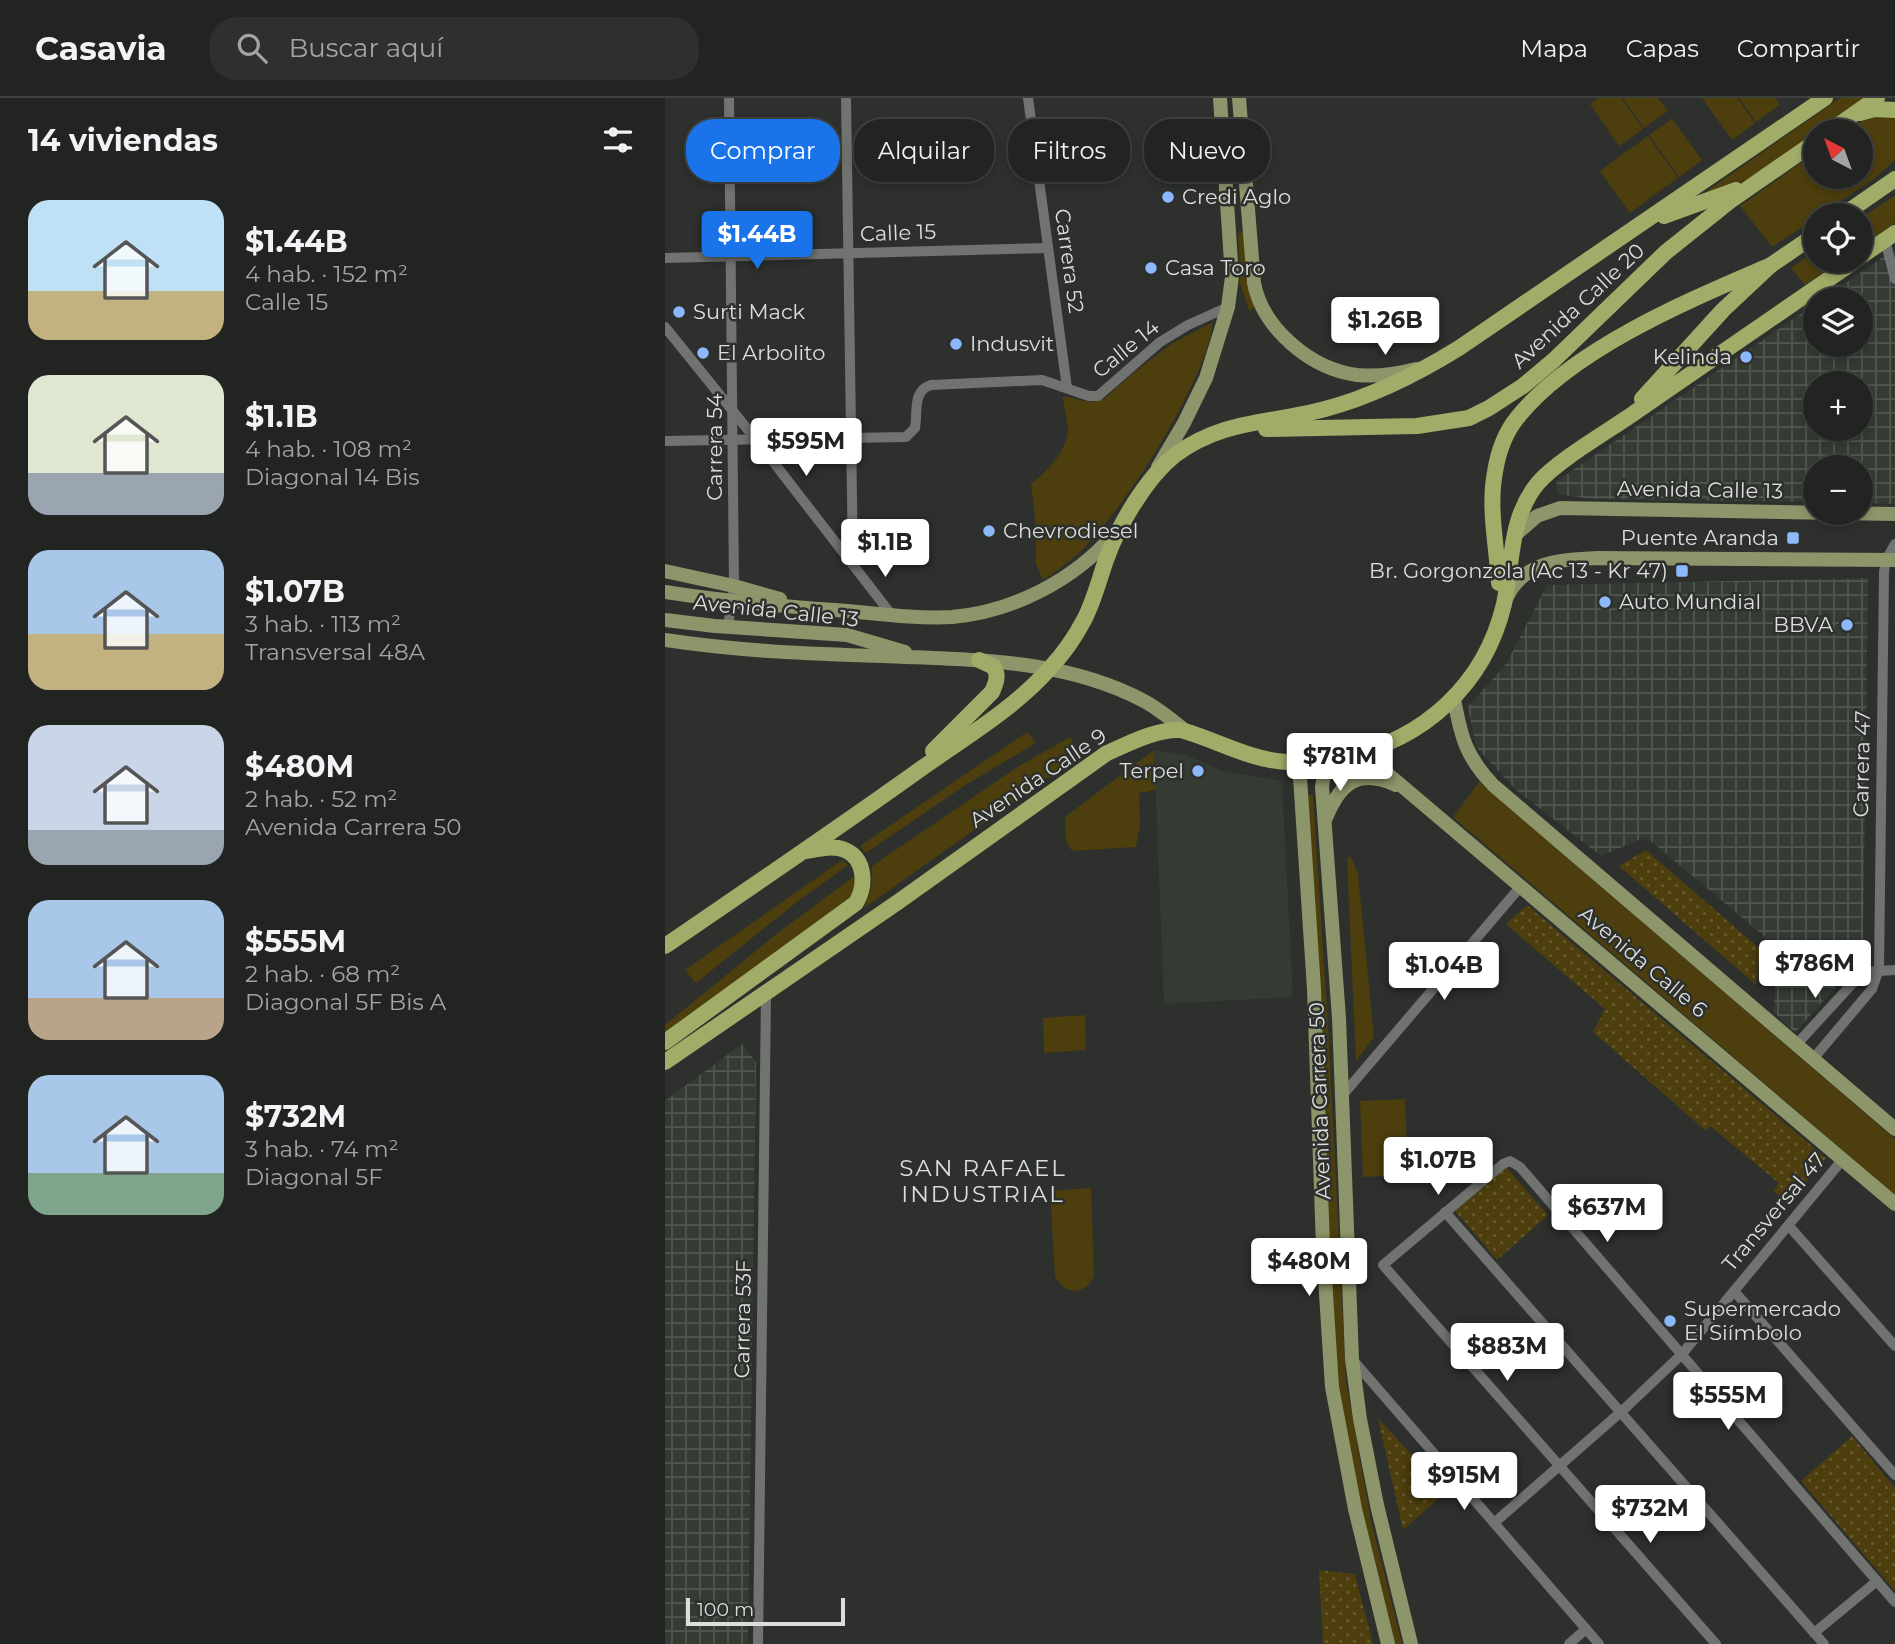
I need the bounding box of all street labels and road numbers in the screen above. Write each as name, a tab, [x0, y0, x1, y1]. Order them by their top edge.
street label: Carrera 52	[1050, 207, 1089, 315]
street label: Calle 15	[860, 219, 937, 246]
street label: Avenida Calle 20	[1506, 238, 1649, 374]
street label: Calle 14	[1087, 314, 1164, 383]
street label: Carrera 54	[702, 393, 727, 501]
street label: Avenida Calle 13	[1617, 476, 1783, 503]
street label: Avenida Calle 13	[692, 589, 860, 632]
street label: Carrera 47	[1848, 710, 1875, 818]
street label: Avenida Calle 9	[965, 723, 1111, 833]
street label: Avenida Calle 6	[1574, 901, 1713, 1023]
street label: Avenida Carrera 50	[1304, 1002, 1335, 1200]
street label: Transversal 47	[1717, 1147, 1830, 1276]
street label: Carrera 53F	[729, 1259, 756, 1378]

